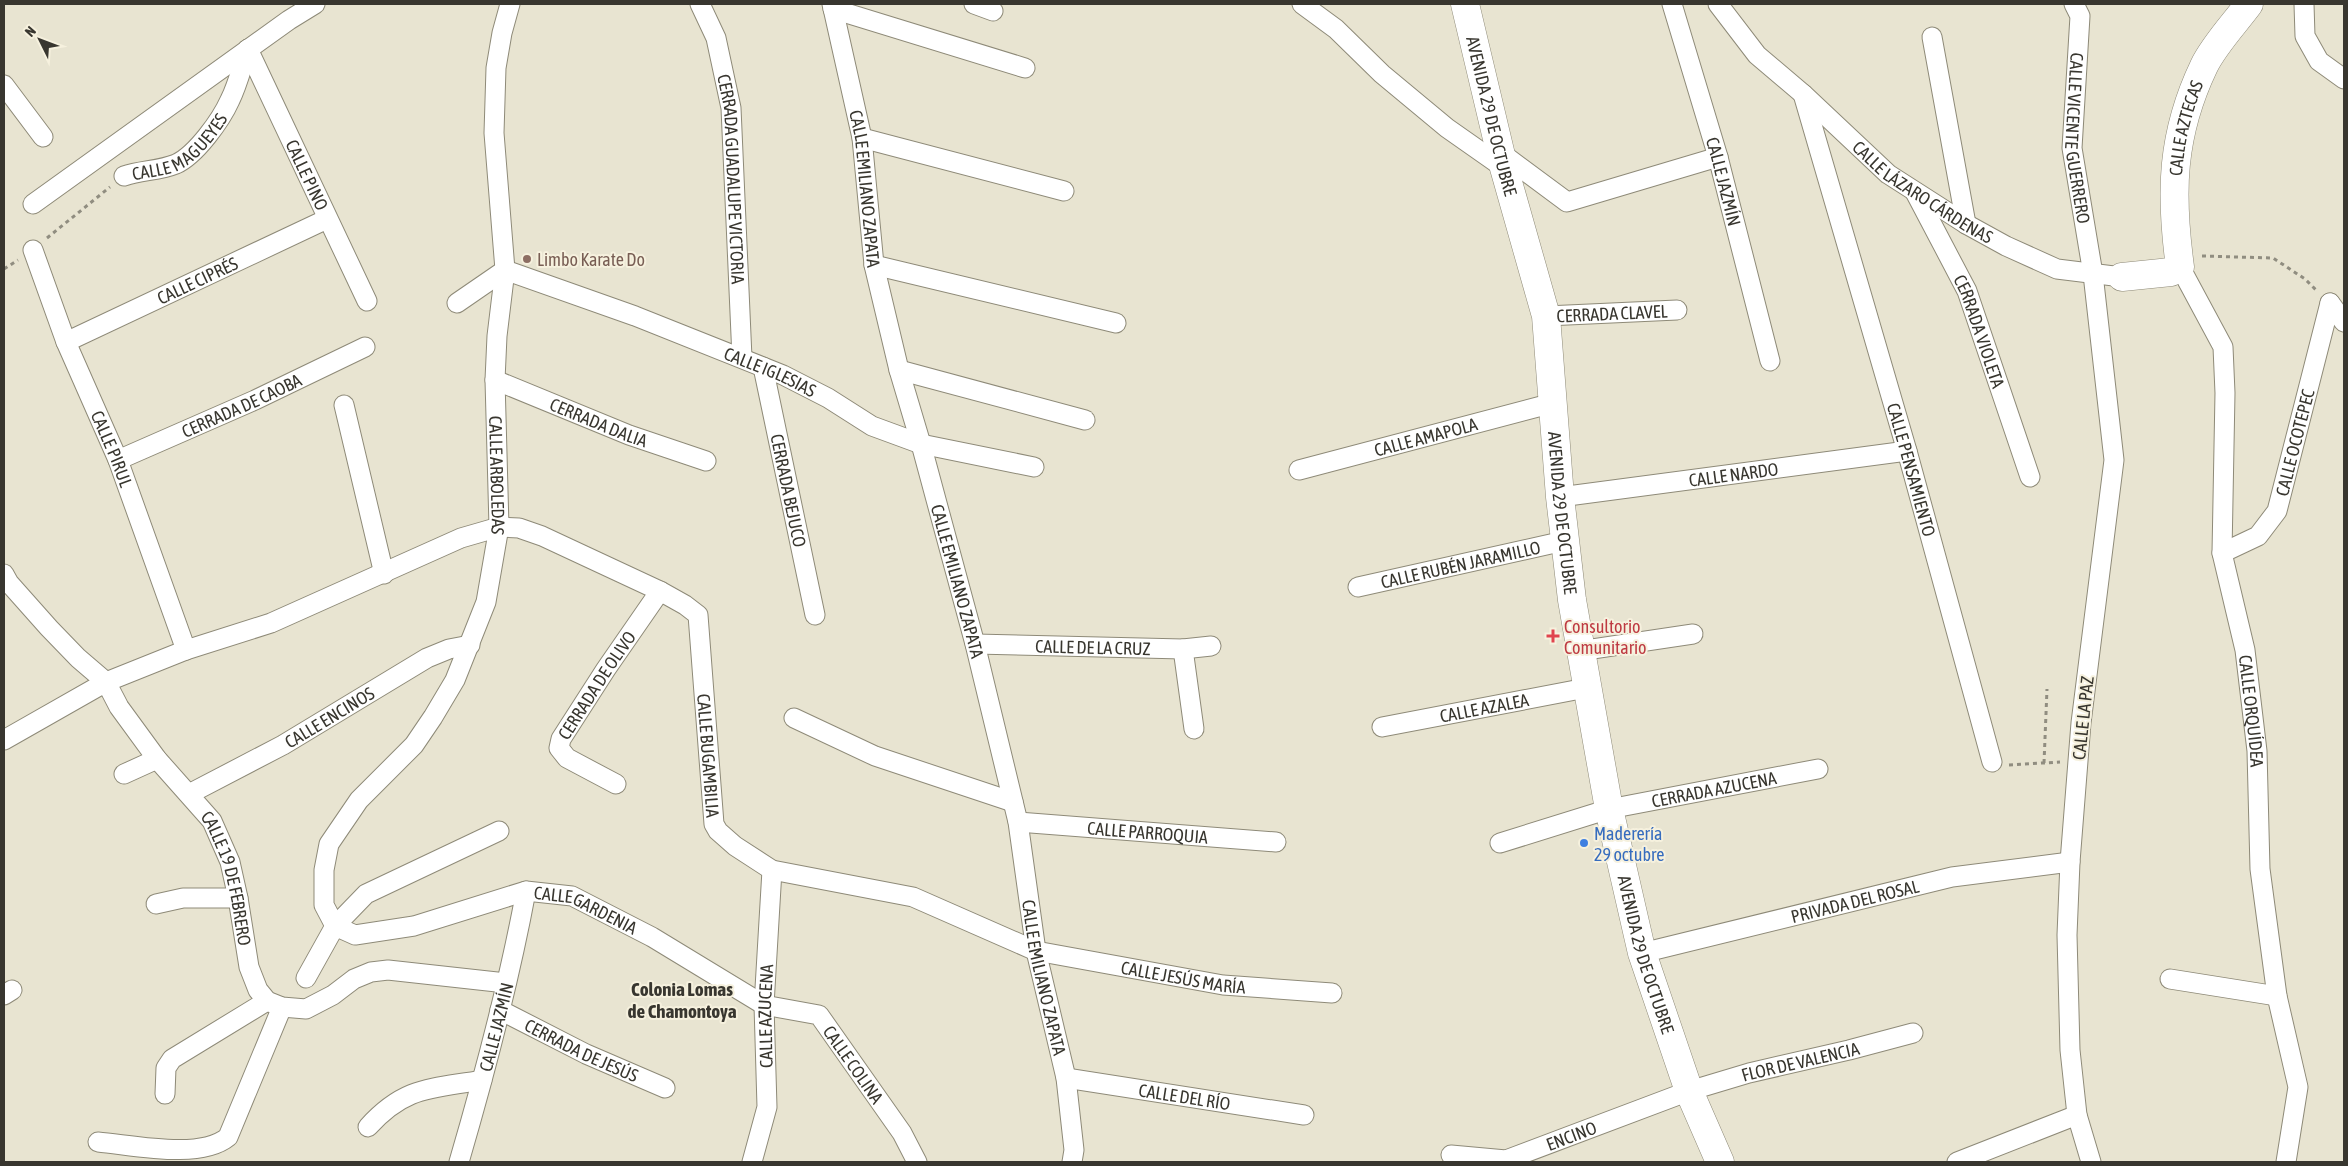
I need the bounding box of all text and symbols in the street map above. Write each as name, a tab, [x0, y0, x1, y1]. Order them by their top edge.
north arrow	[15, 15, 65, 65]
text: N	[22, 23, 39, 40]
street label: AVENIDA 29 DE OCTUBRE	[1462, 34, 1522, 198]
street label: CALLE VICENTE GUERRERO	[2061, 52, 2095, 225]
street label: CERRADA GUADALUPE VICTORIA	[714, 72, 749, 285]
street label: CALLE AZTECAS	[2165, 77, 2207, 177]
street label: CALLE EMILIANO ZAPATA	[846, 108, 885, 269]
street label: CALLE MAGUEYES	[130, 109, 231, 184]
street label: CALLE JAZMÍN	[1702, 135, 1746, 228]
street label: CALLE PINO	[282, 136, 333, 213]
street label: CALLE LÁZARO CÁRDENAS	[1848, 136, 1997, 248]
place label: Limbo Karate Do	[537, 249, 645, 270]
street label: CALLE CIPRÉS	[153, 252, 241, 308]
marker: Limbo Karate Do	[521, 253, 533, 265]
street label: CERRADA VIOLETA	[1950, 271, 2010, 391]
street label: CERRADA CLAVEL	[1556, 300, 1668, 326]
street label: CALLE IGLESIAS	[721, 342, 820, 401]
street label: CERRADA DE CAOBA	[178, 369, 305, 441]
street label: CALLE OCOTEPEC	[2271, 387, 2318, 498]
street label: CERRADA DALIA	[547, 393, 650, 451]
street label: CALLE PENSAMIENTO	[1883, 400, 1940, 539]
street label: CALLE PIRUL	[87, 407, 137, 490]
street label: CALLE AMAPOLA	[1372, 413, 1480, 460]
street label: CALLE ARBOLEDAS	[485, 416, 510, 537]
street label: AVENIDA 29 DE OCTUBRE	[1544, 431, 1582, 596]
street label: CERRADA BEJUCO	[767, 432, 811, 549]
street label: CALLE NARDO	[1687, 458, 1780, 490]
street label: CALLE EMILIANO ZAPATA	[927, 502, 989, 660]
street label: CALLE RUBÉN JARAMILLO	[1379, 536, 1542, 592]
place label: Consultorio Comunitario	[1564, 616, 1647, 658]
street label: CERRADA DE OLIVO	[553, 627, 640, 743]
marker: Consultorio Comunitario	[1546, 629, 1560, 643]
street label: CALLE DE LA CRUZ	[1035, 635, 1151, 659]
street label: CALLE ORQUÍDEA	[2235, 654, 2268, 767]
street label: CALLE LA PAZ	[2068, 675, 2098, 761]
street label: CALLE ENCINOS	[281, 682, 378, 752]
street label: CALLE AZALEA	[1438, 689, 1531, 726]
street label: CALLE BUGAMBILIA	[694, 693, 724, 818]
street label: CERRADA AZUCENA	[1650, 767, 1778, 811]
street label: CALLE 19 DE FEBRERO	[197, 806, 256, 947]
street label: CALLE PARROQUIA	[1087, 817, 1209, 847]
place label: Maderería 29 octubre	[1594, 823, 1664, 865]
marker: Maderería 29 octubre	[1578, 837, 1590, 849]
street label: AVENIDA 29 DE OCTUBRE	[1614, 873, 1679, 1036]
street label: PRIVADA DEL ROSAL	[1789, 875, 1921, 927]
street label: CALLE GARDENIA	[533, 881, 641, 938]
street label: CALLE EMILIANO ZAPATA	[1018, 898, 1071, 1057]
street label: CALLE JESÚS MARÍA	[1119, 956, 1246, 997]
street label: CALLE AZUCENA	[753, 963, 777, 1068]
district label: Colonia Lomas de Chamontoya	[627, 978, 737, 1022]
street label: CALLE JAZMÍN	[474, 980, 517, 1074]
street label: CERRADA DE JESÚS	[521, 1014, 642, 1086]
street label: CALLE COLINA	[819, 1021, 888, 1107]
street label: FLOR DE VALENCIA	[1739, 1037, 1862, 1085]
street label: CALLE DEL RÍO	[1137, 1079, 1232, 1114]
street label: ENCINO	[1543, 1116, 1599, 1154]

